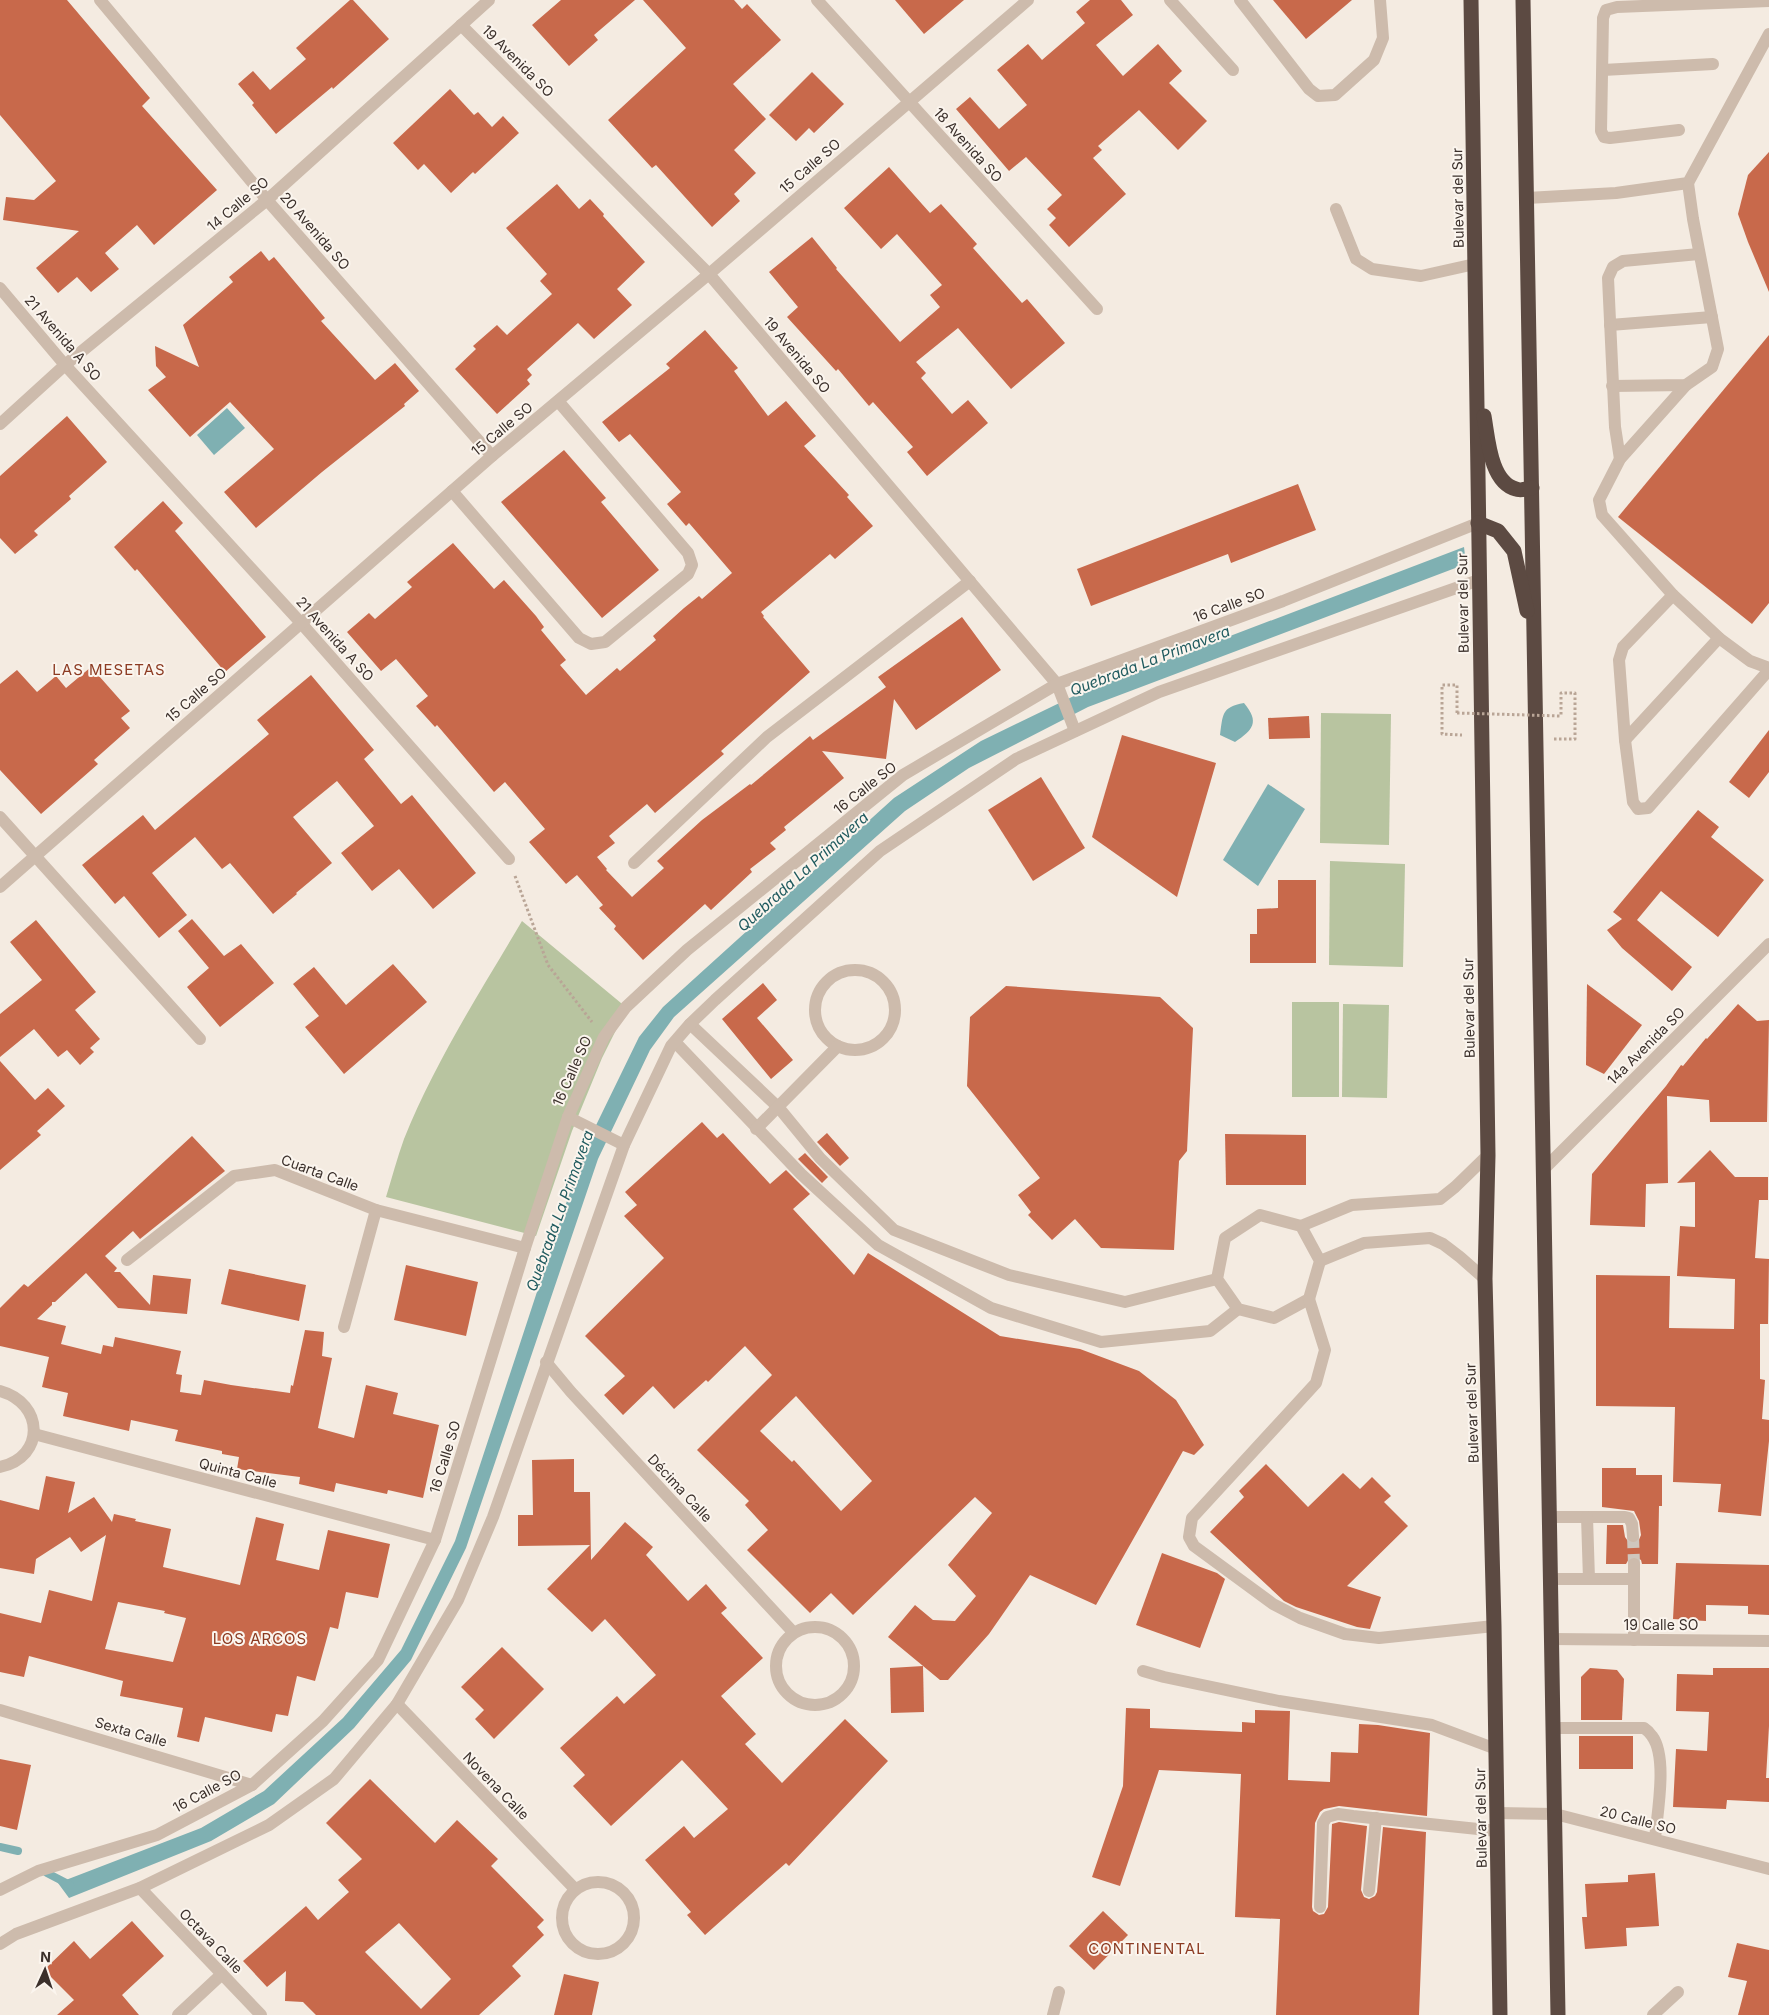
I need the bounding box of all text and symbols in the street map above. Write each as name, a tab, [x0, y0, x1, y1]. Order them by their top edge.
street label: 19 Avenida SO	[479, 21, 558, 100]
street label: 18 Avenida SO	[930, 104, 1006, 185]
street label: 15 Calle SO	[776, 135, 843, 197]
street label: Bulevar del Sur	[1448, 148, 1467, 248]
street label: 14 Calle SO	[203, 173, 272, 234]
street label: 20 Avenida SO	[277, 188, 354, 273]
street label: 21 Avenida A SO	[22, 291, 105, 384]
street label: 19 Avenida SO	[760, 313, 834, 396]
street label: 15 Calle SO	[468, 398, 536, 459]
street label: Bulevar del Sur	[1453, 553, 1472, 653]
street label: 16 Calle SO	[1191, 584, 1267, 625]
street label: 21 Avenida A SO	[293, 593, 378, 684]
water label: Quebrada La Primavera	[1067, 621, 1233, 700]
district label: LAS MESETAS	[52, 660, 166, 679]
street label: 15 Calle SO	[162, 664, 229, 726]
street label: 16 Calle SO	[830, 758, 899, 817]
water label: Quebrada La Primavera	[733, 808, 872, 936]
street label: Bulevar del Sur	[1459, 958, 1478, 1058]
street label: 14a Avenida SO	[1603, 1003, 1688, 1088]
street label: 16 Calle SO	[549, 1033, 595, 1109]
water label: Quebrada La Primavera	[522, 1128, 598, 1294]
street label: Cuarta Calle	[279, 1151, 361, 1194]
street label: Bulevar del Sur	[1461, 1363, 1482, 1463]
street label: 16 Calle SO	[425, 1419, 464, 1495]
street label: Décima Calle	[645, 1450, 716, 1525]
street label: Quinta Calle	[197, 1454, 279, 1491]
street label: 19 Calle SO	[1624, 1616, 1698, 1633]
district label: LOS ARCOS	[213, 1629, 307, 1648]
street label: Sexta Calle	[93, 1713, 169, 1750]
street label: Novena Calle	[460, 1748, 533, 1823]
street label: 16 Calle SO	[170, 1765, 244, 1816]
street label: Bulevar del Sur	[1471, 1768, 1490, 1868]
street label: 20 Calle SO	[1598, 1802, 1678, 1837]
street label: Octava Calle	[176, 1905, 247, 1977]
district label: CONTINENTAL	[1088, 1939, 1206, 1958]
north arrow	[20, 1945, 70, 1995]
text: N	[40, 1948, 51, 1965]

